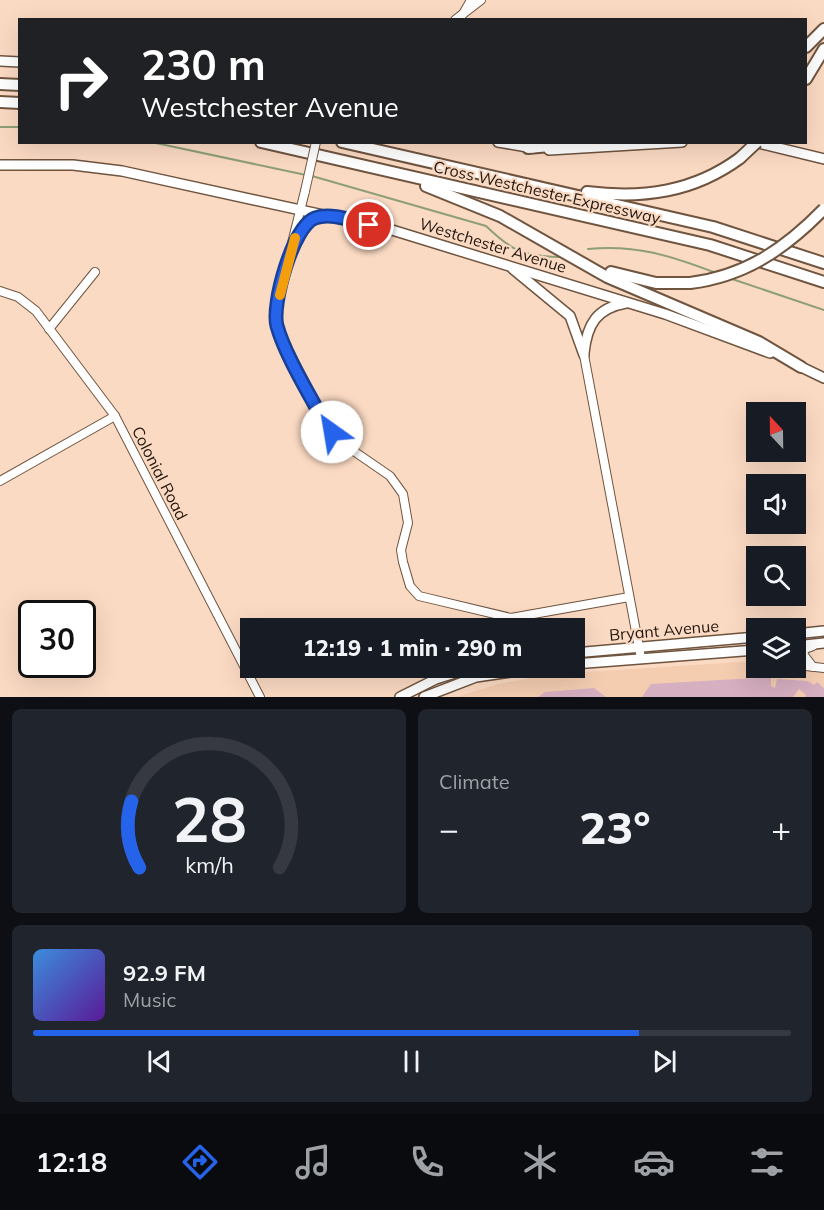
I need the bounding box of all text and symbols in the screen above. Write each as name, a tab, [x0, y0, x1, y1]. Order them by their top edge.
text: 230 m	[141, 38, 266, 91]
icon: right	[42, 42, 120, 120]
text: Westchester Avenue	[141, 90, 399, 124]
street label: Cross Westchester Expressway	[432, 156, 663, 228]
pin	[343, 199, 394, 250]
icon: arrive	[352, 208, 385, 241]
street label: Westchester Avenue	[417, 213, 569, 277]
position arrow	[300, 400, 364, 464]
north arrow	[746, 402, 806, 462]
map controls	[746, 402, 806, 678]
street label: Colonial Road	[128, 423, 192, 523]
button: sound	[746, 474, 806, 534]
button: search	[746, 546, 806, 606]
speed limit sign: 30	[18, 600, 96, 678]
street label: Bryant Avenue	[608, 615, 720, 645]
button: layers	[746, 618, 806, 678]
text: 12:19 · 1 min · 290 m	[303, 634, 522, 662]
text: Climate	[439, 769, 510, 794]
text: 28	[172, 779, 246, 858]
text: 23°	[579, 799, 651, 855]
text: −	[439, 808, 459, 849]
text: +	[771, 808, 791, 849]
text: km/h	[185, 851, 233, 878]
text: 92.9 FM	[123, 959, 206, 987]
text: Music	[123, 987, 176, 1012]
icon: previous	[143, 1045, 176, 1078]
icon: pause	[395, 1045, 428, 1078]
icon: next	[648, 1045, 681, 1078]
icon: directions	[179, 1141, 221, 1183]
icon: music	[292, 1141, 334, 1183]
icon: phone	[406, 1141, 448, 1183]
icon: climate	[519, 1141, 561, 1183]
icon: car	[633, 1141, 675, 1183]
icon: filters	[746, 1141, 788, 1183]
text: 12:18	[36, 1145, 107, 1179]

